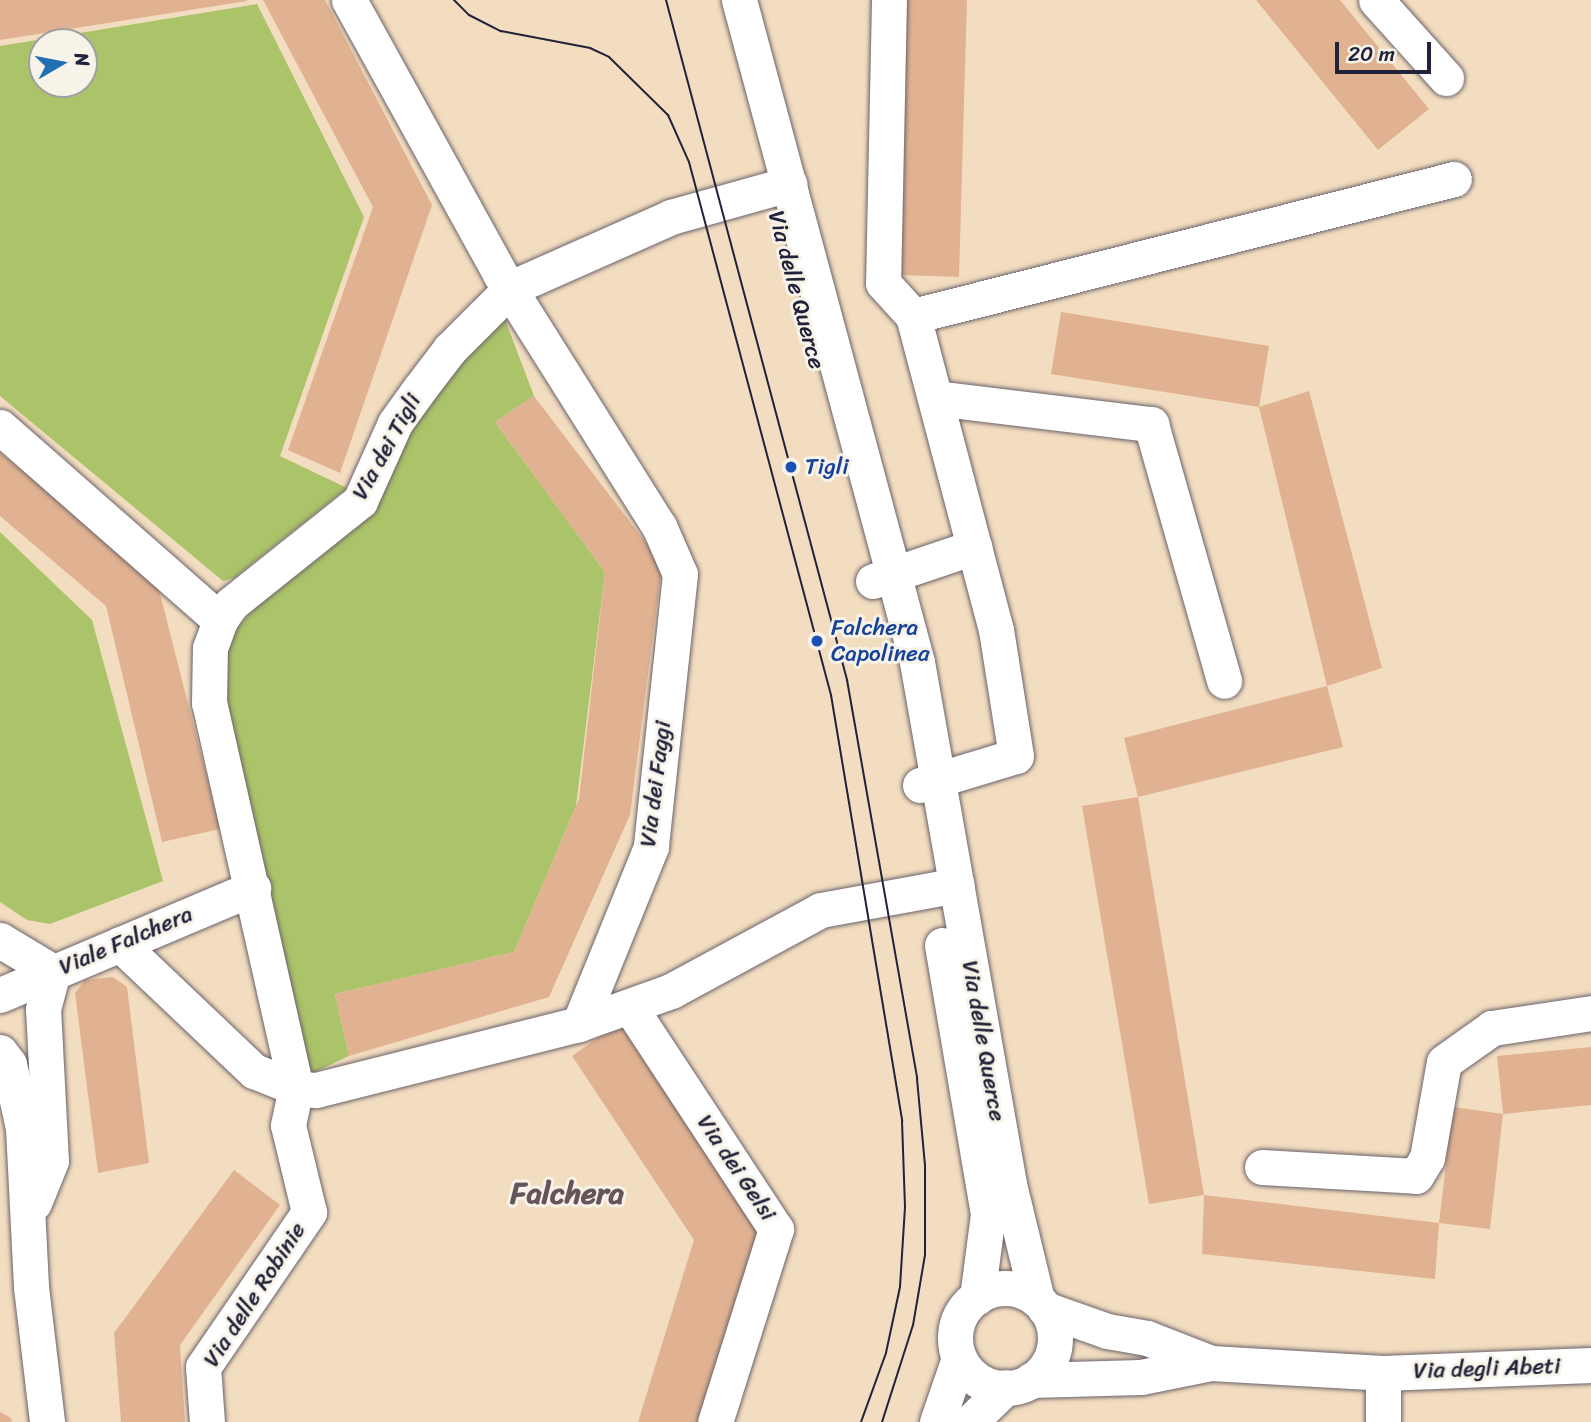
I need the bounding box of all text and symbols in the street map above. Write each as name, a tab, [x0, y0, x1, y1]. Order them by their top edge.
north arrow	[28, 28, 98, 98]
scale bar	[1339, 28, 1435, 72]
text: 20 m	[1348, 35, 1395, 73]
text: N	[65, 50, 100, 69]
street label: Via delle Querce	[762, 207, 830, 373]
street label: Via dei Tigli	[346, 389, 428, 505]
place label: Tigli	[805, 453, 849, 481]
marker: Tigli	[783, 459, 799, 475]
place label: Falchera Capolinea	[831, 614, 929, 668]
marker: Falchera Capolinea	[809, 633, 825, 649]
street label: Via dei Faggi	[635, 719, 677, 849]
street label: Viale Falchera	[55, 901, 197, 981]
street label: Via delle Querce	[955, 958, 1011, 1124]
street label: Via dei Gelsi	[690, 1109, 782, 1227]
district label: Falchera	[510, 1175, 624, 1211]
street label: Via delle Robinie	[198, 1217, 312, 1373]
street label: Via degli Abeti	[1413, 1353, 1561, 1385]

